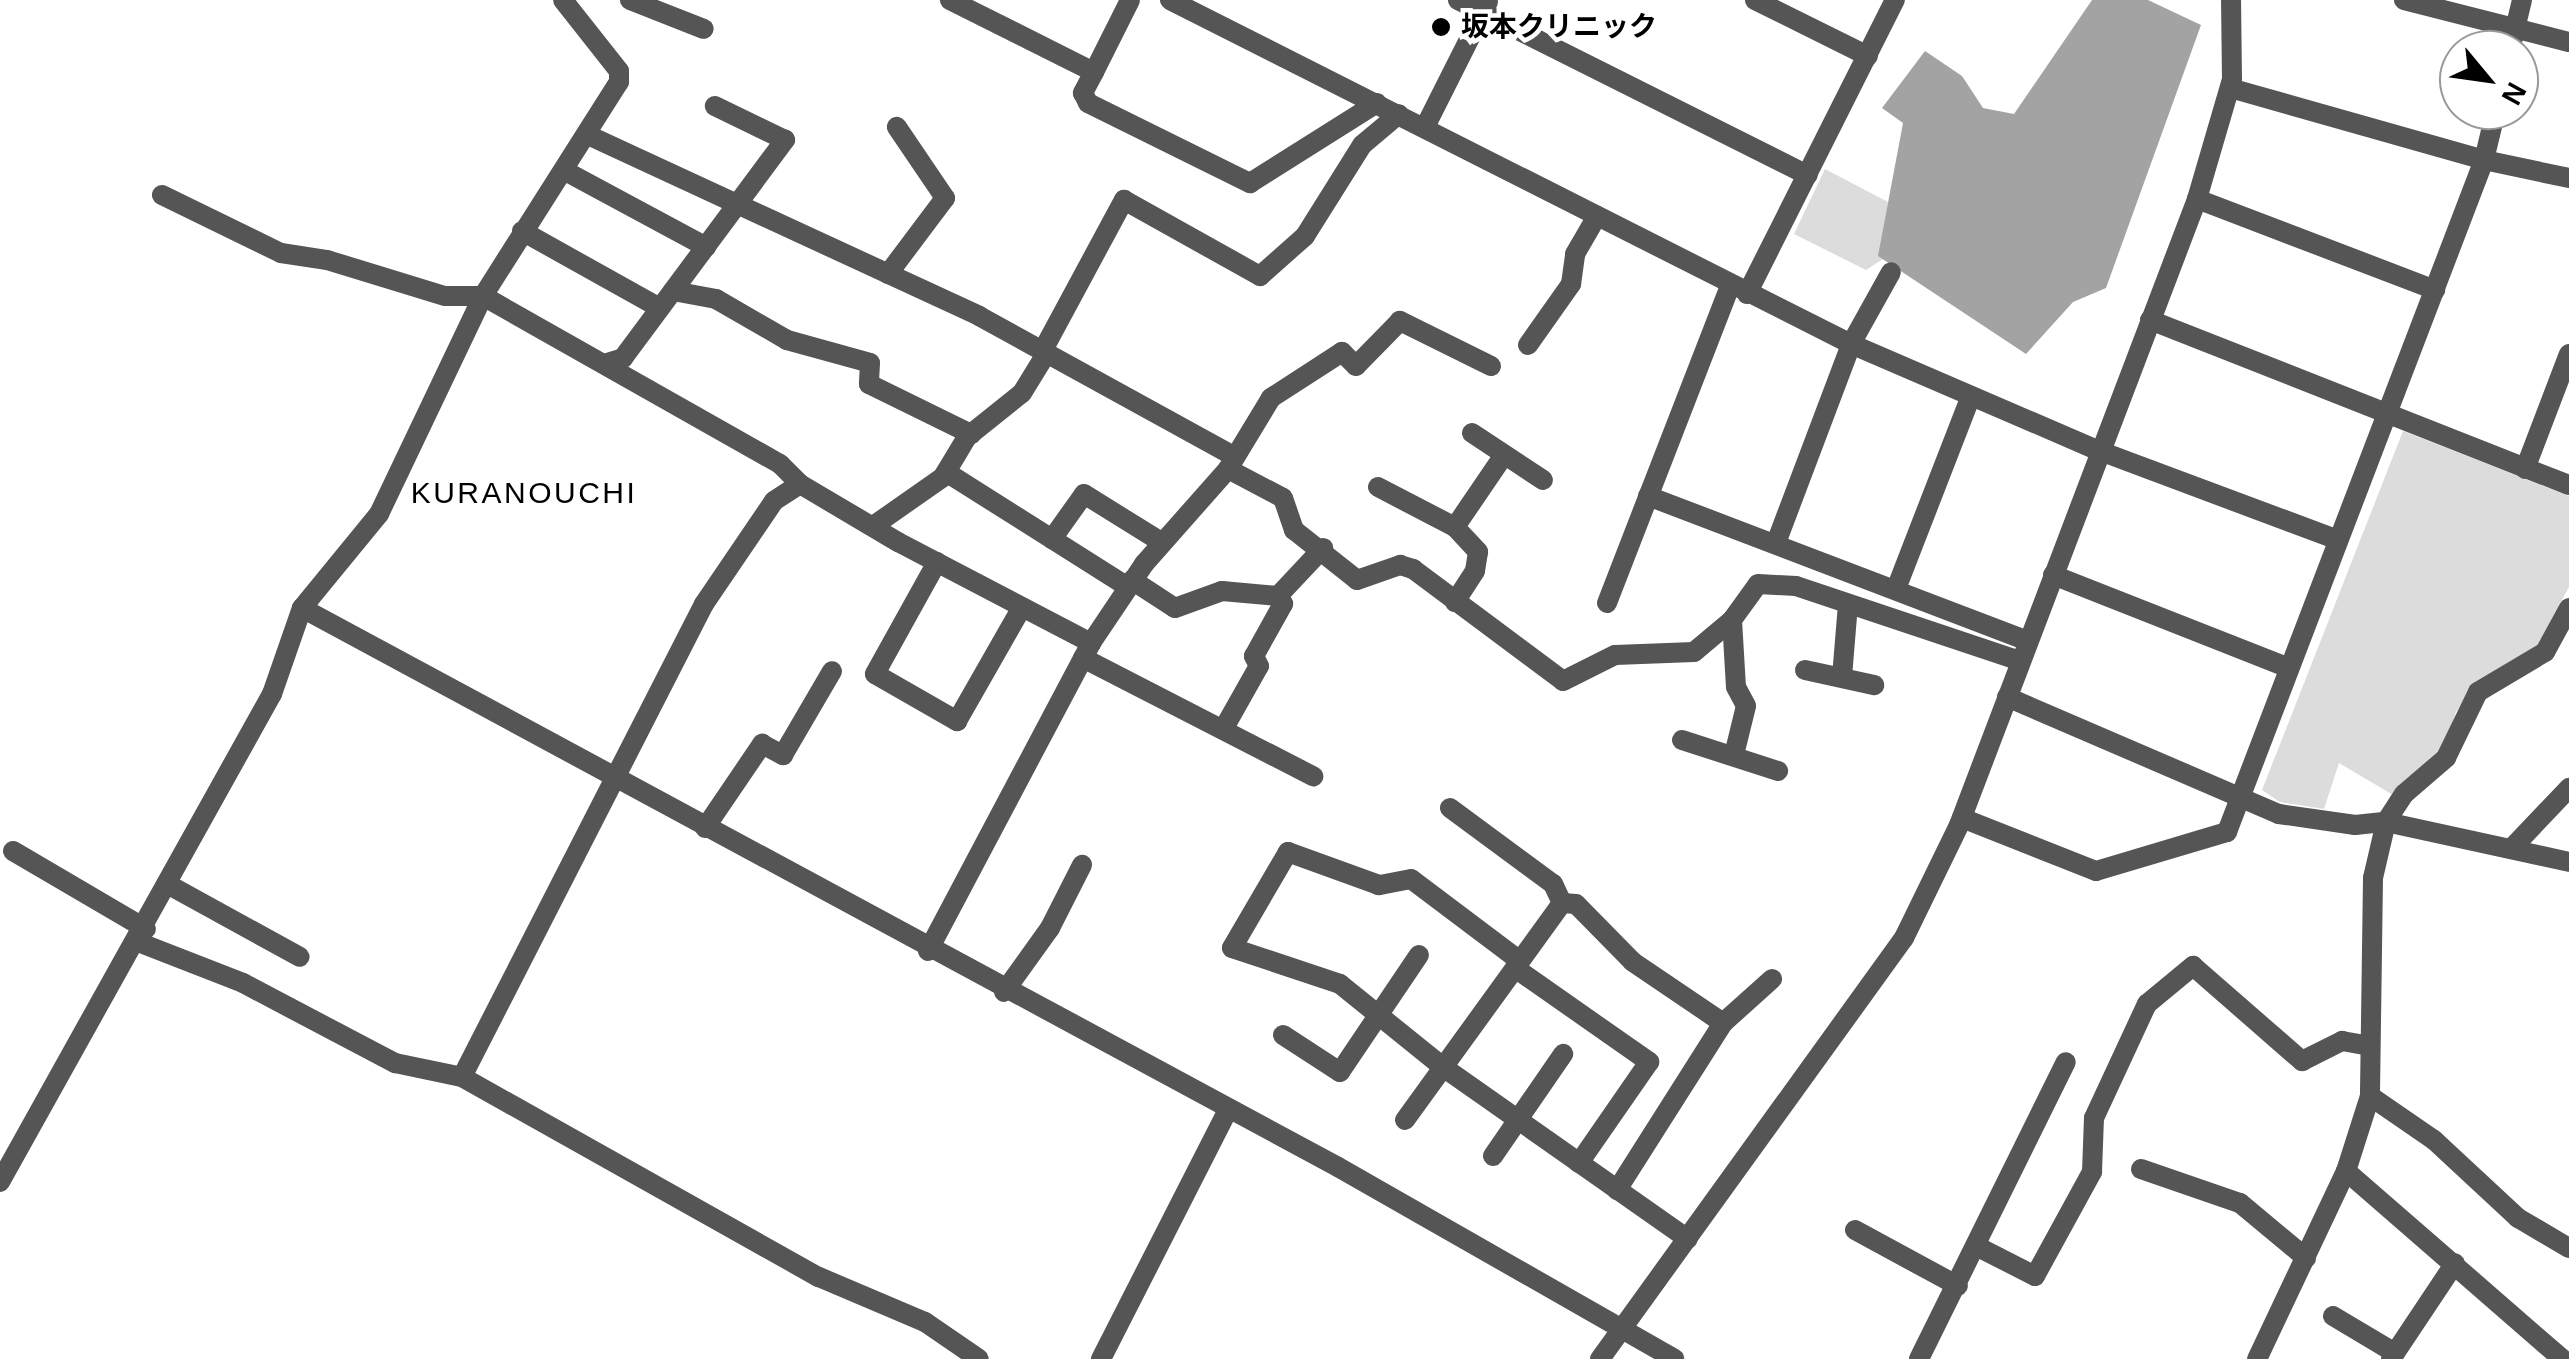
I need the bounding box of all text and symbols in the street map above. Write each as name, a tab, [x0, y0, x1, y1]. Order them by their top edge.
place label: 坂本クリニック	[1461, 10, 1657, 44]
marker: 坂本クリニック	[1430, 16, 1452, 38]
north arrow	[2439, 30, 2539, 130]
text: N	[2495, 77, 2532, 110]
district label: KURANOUCHI	[411, 475, 637, 511]

